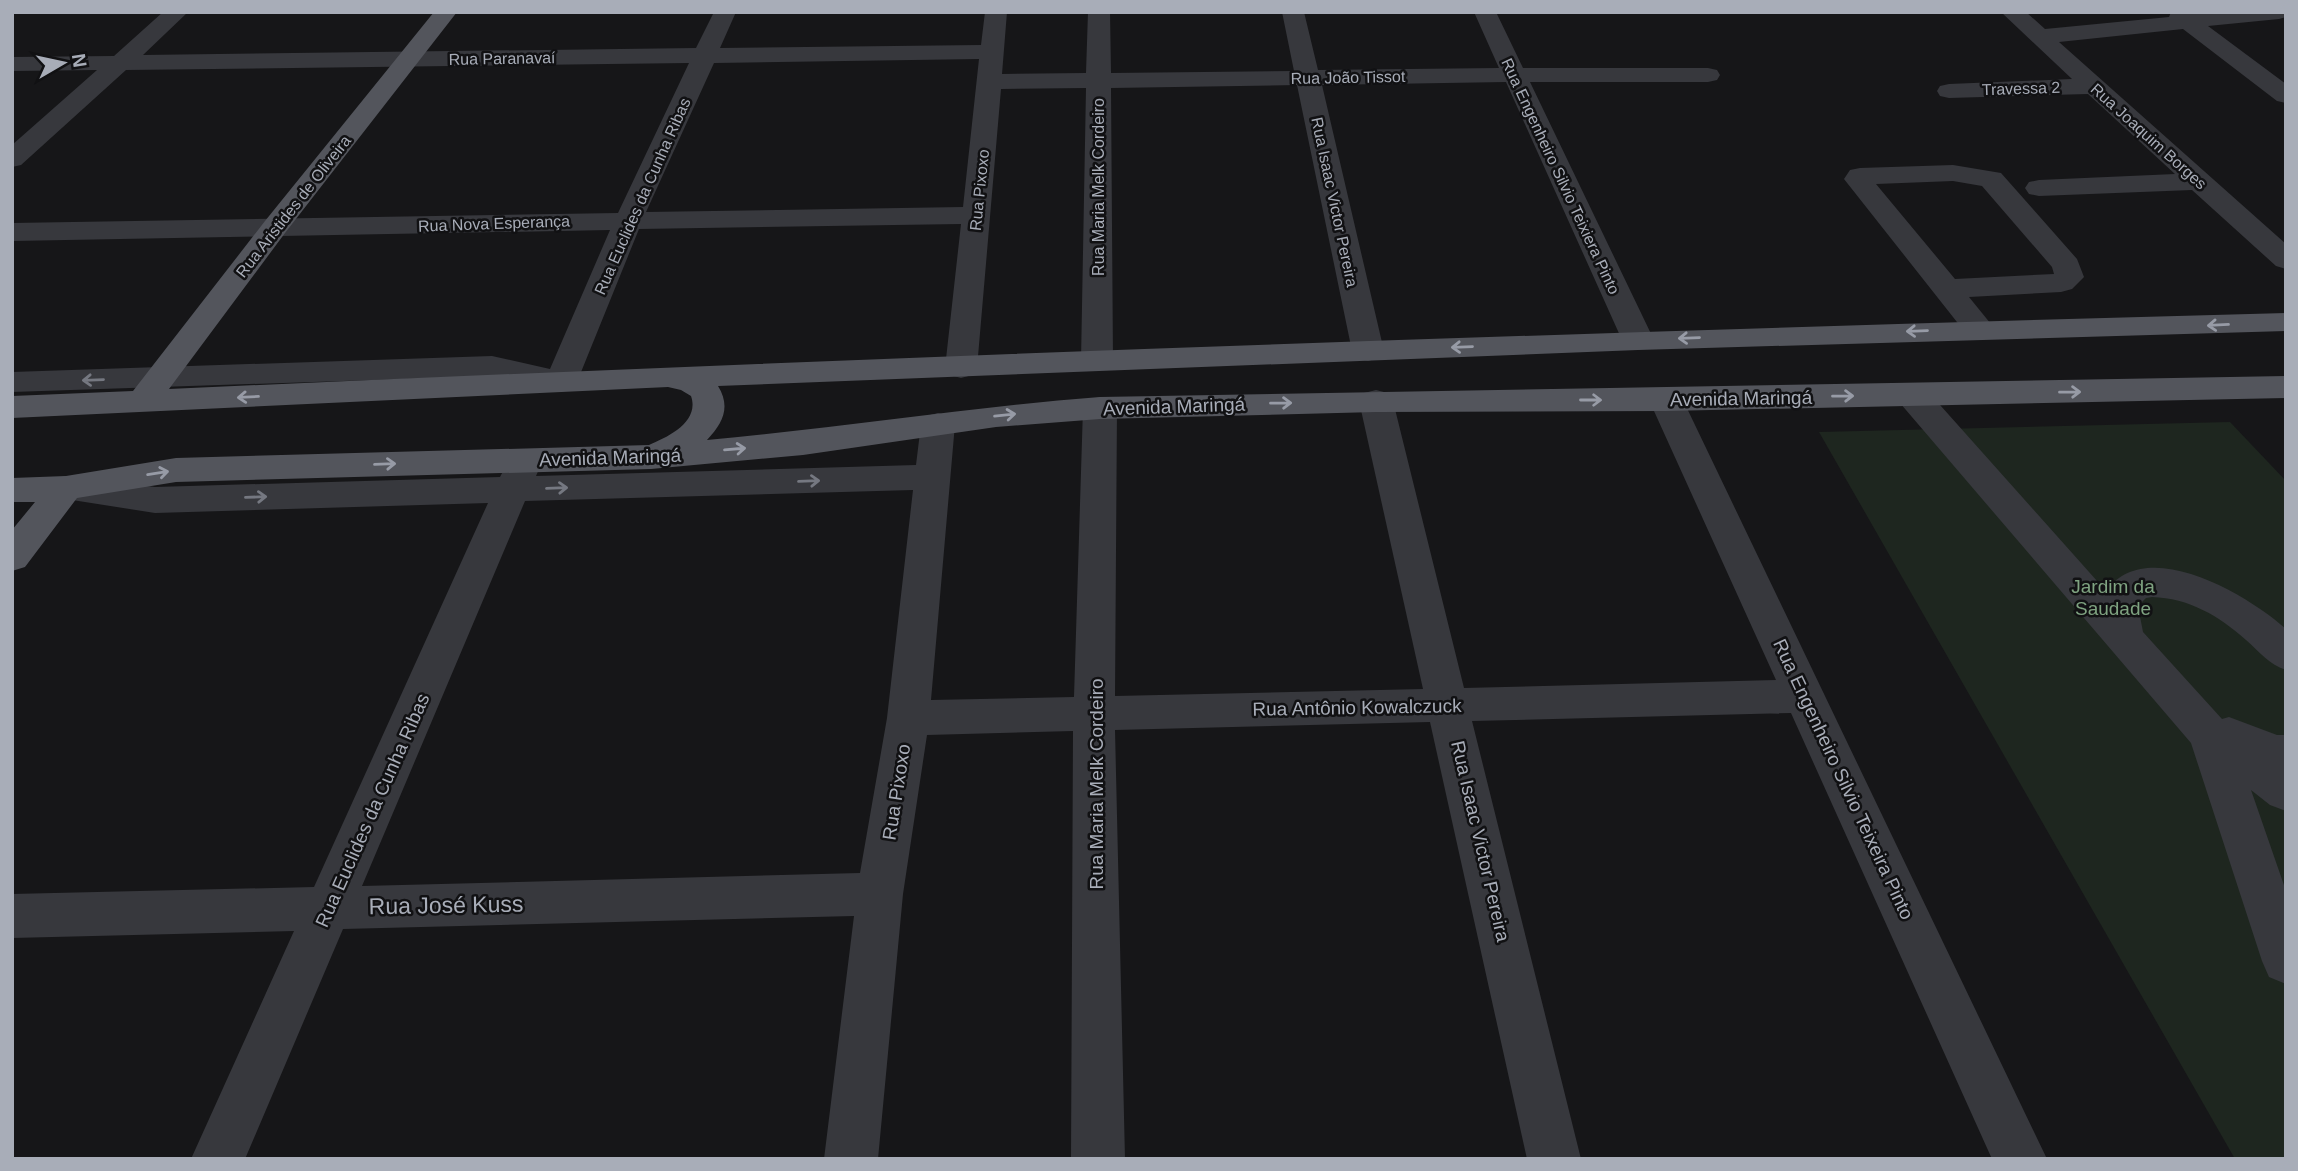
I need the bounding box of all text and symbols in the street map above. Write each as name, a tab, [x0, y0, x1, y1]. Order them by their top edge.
north arrow	[28, 28, 98, 98]
street label: Rua Paranavaí	[449, 49, 556, 68]
text: N	[68, 52, 91, 69]
street label: Rua Engenheiro Silvio Teixiera Pinto	[1498, 55, 1623, 297]
street label: Rua João Tissot	[1291, 68, 1406, 87]
street label: Travessa 2	[1981, 79, 2061, 98]
street label: Rua Joaquim Borges	[2087, 80, 2210, 193]
street label: Rua Euclides da Cunha Ribas	[591, 95, 694, 297]
street label: Rua Maria Melk Cordeiro	[1090, 98, 1107, 276]
street label: Rua Isaac Victor Pereira	[1308, 116, 1361, 289]
street label: Rua Aristides de Oliveira	[233, 132, 354, 281]
street label: Rua Pixoxo	[967, 148, 992, 232]
street label: Rua Nova Esperança	[418, 212, 570, 235]
one-way arrow	[2207, 319, 2229, 332]
one-way arrow	[1905, 325, 1928, 338]
one-way arrow	[1678, 332, 1701, 345]
one-way arrow	[1451, 340, 1474, 353]
one-way arrow	[82, 373, 105, 386]
one-way arrow	[2059, 385, 2082, 399]
street label: Avenida Maringá	[1670, 387, 1813, 410]
one-way arrow	[237, 390, 260, 403]
one-way arrow	[1831, 390, 1854, 403]
one-way arrow	[1579, 393, 1602, 407]
street label: Avenida Maringá	[1103, 394, 1246, 419]
one-way arrow	[1270, 396, 1293, 410]
one-way arrow	[993, 409, 1016, 422]
one-way arrow	[723, 443, 745, 456]
street label: Avenida Maringá	[539, 445, 682, 470]
one-way arrow	[373, 457, 396, 471]
one-way arrow	[146, 466, 169, 479]
one-way arrow	[797, 474, 820, 487]
one-way arrow	[545, 481, 568, 495]
one-way arrow	[244, 490, 267, 503]
park label: Jardim da Saudade	[2071, 576, 2155, 619]
street label: Rua Engenheiro Silvio Teixeira Pinto	[1769, 636, 1918, 923]
street label: Rua Maria Melk Cordeiro	[1086, 678, 1107, 890]
street label: Rua Euclides da Cunha Ribas	[311, 690, 434, 930]
street label: Rua Antônio Kowalczuck	[1252, 695, 1462, 720]
street label: Rua Isaac Victor Pereira	[1447, 739, 1514, 944]
street label: Rua Pixoxo	[879, 742, 914, 842]
street label: Rua José Kuss	[368, 891, 524, 919]

